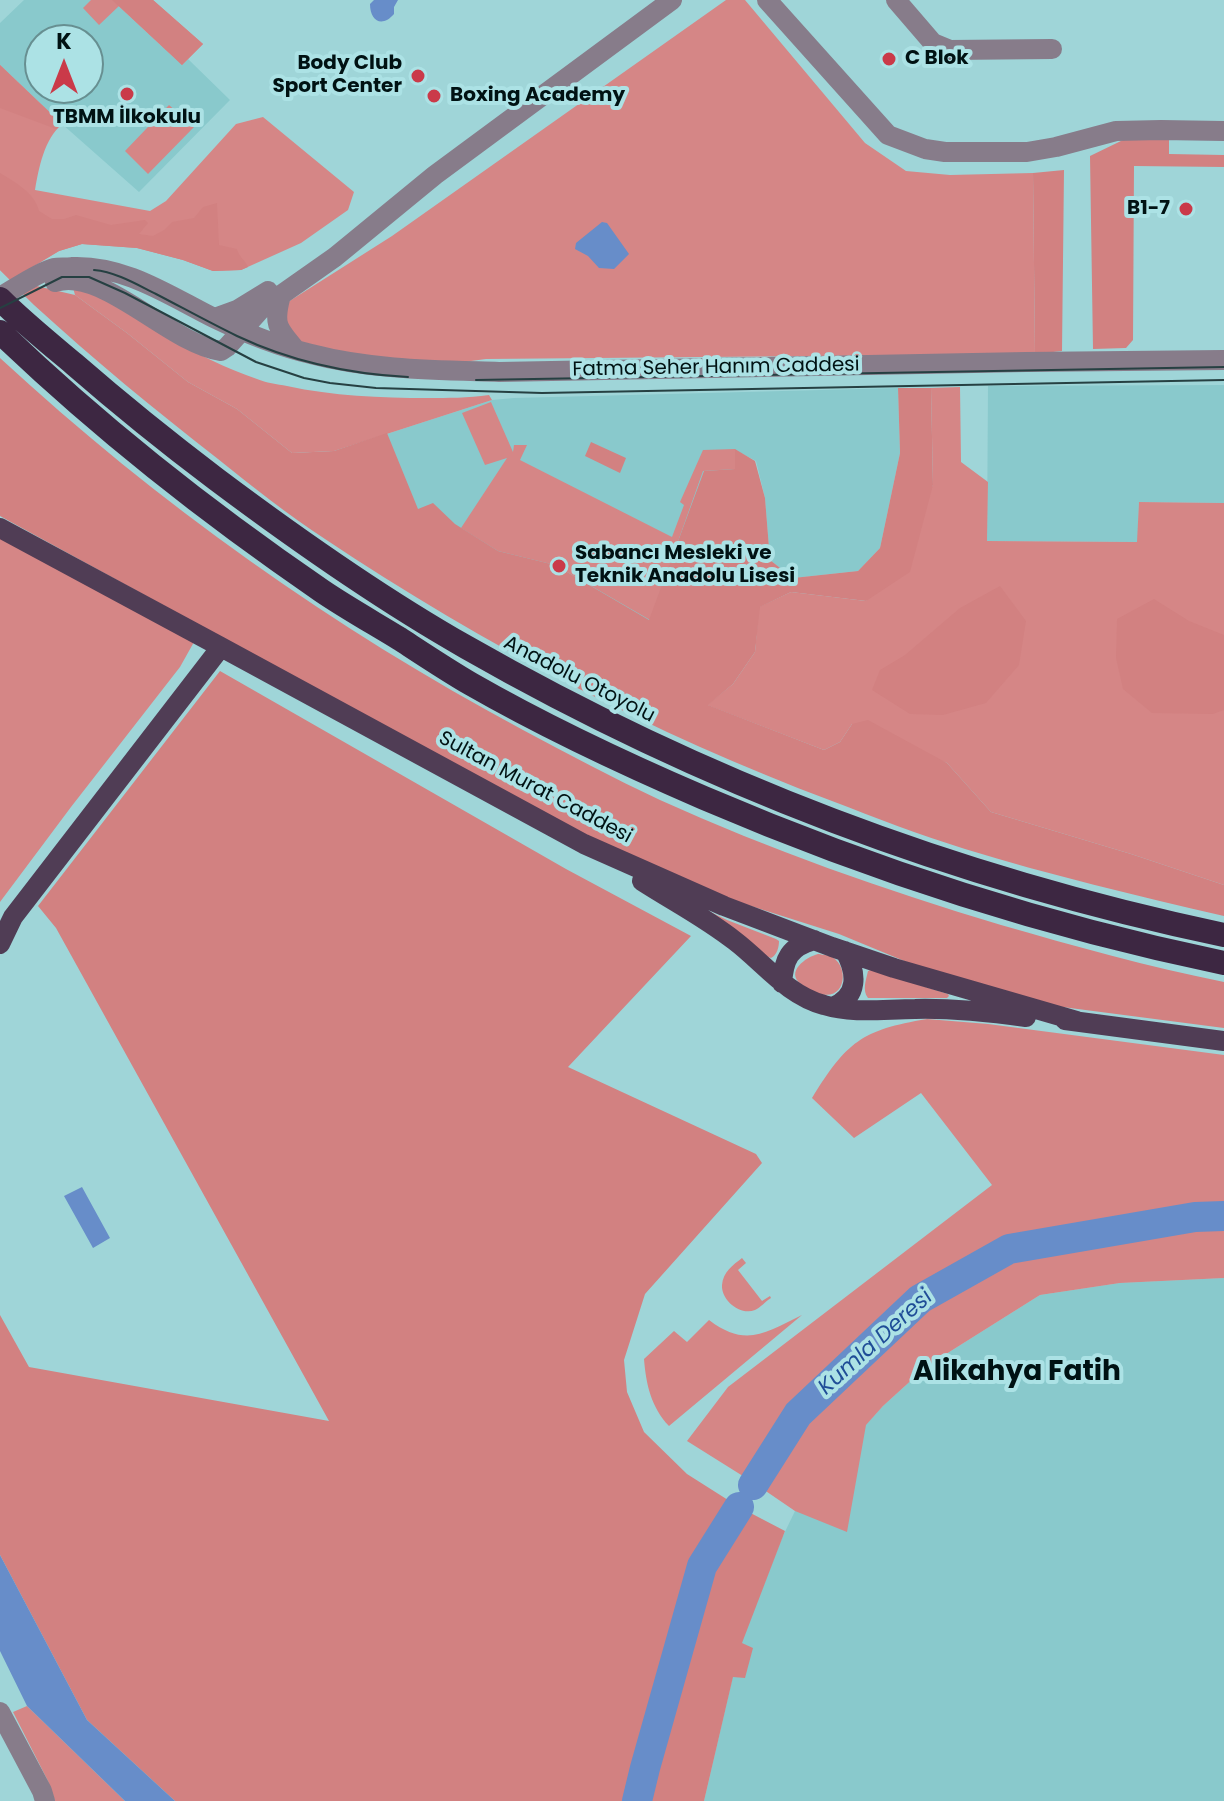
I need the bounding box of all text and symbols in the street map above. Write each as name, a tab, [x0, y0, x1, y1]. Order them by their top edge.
north arrow	[24, 24, 104, 104]
text: K	[56, 26, 72, 57]
place label: C Blok	[905, 47, 969, 71]
marker: C Blok	[880, 50, 898, 68]
place label: Body Club Sport Center	[272, 52, 402, 99]
marker: Body Club Sport Center	[409, 67, 427, 85]
place label: Boxing Academy	[450, 84, 625, 108]
marker: TBMM İlkokulu	[118, 85, 136, 103]
marker: Boxing Academy	[425, 87, 443, 105]
place label: TBMM İlkokulu	[53, 106, 201, 130]
place label: B1-7	[1127, 197, 1170, 221]
marker: B1-7	[1177, 200, 1195, 218]
street label: Fatma Seher Hanım Caddesi	[572, 353, 860, 383]
place label: Sabancı Mesleki ve Teknik Anadolu Lisesi	[575, 542, 795, 589]
marker: Sabancı Mesleki ve Teknik Anadolu Lisesi	[550, 557, 568, 575]
street label: Anadolu Otoyolu	[499, 631, 659, 729]
street label: Sultan Murat Caddesi	[434, 727, 636, 849]
water label: Kumla Deresi	[813, 1285, 939, 1401]
district label: Alikahya Fatih	[913, 1356, 1121, 1390]

